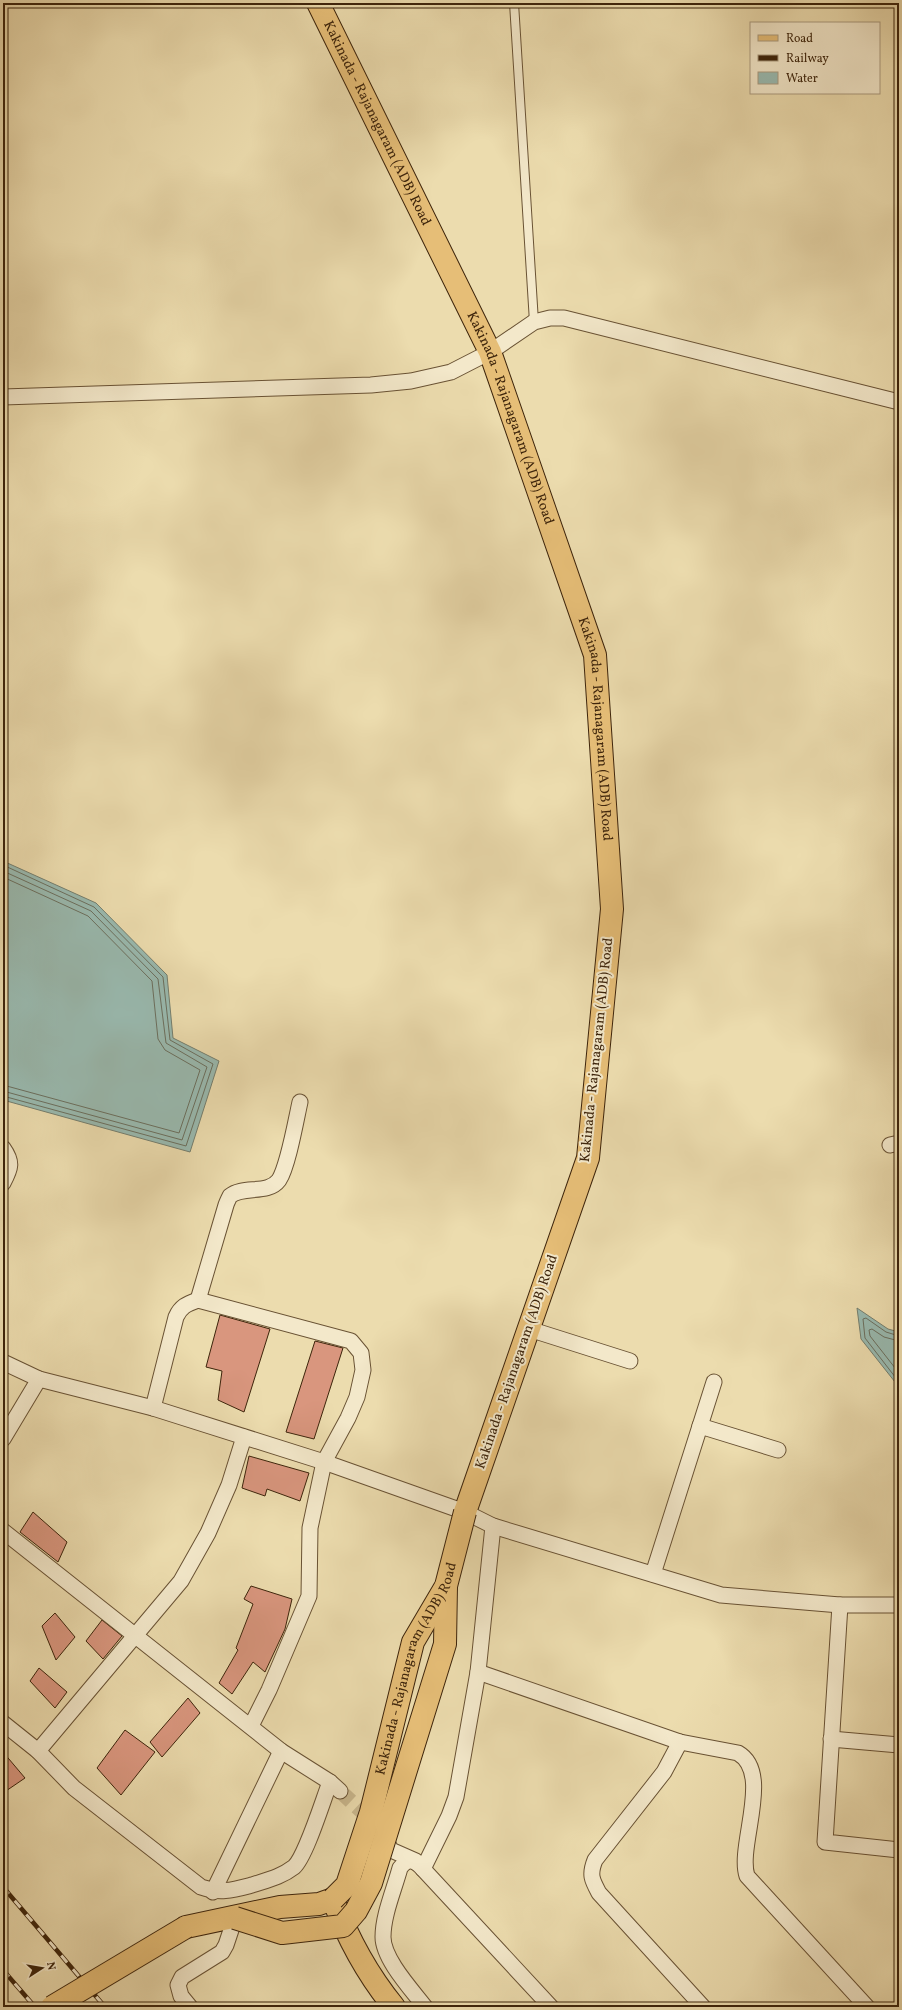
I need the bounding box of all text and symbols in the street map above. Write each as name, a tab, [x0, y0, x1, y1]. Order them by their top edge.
street label: Kakinada - Rajanagaram (ADB) Road	[319, 18, 436, 229]
legend	[750, 22, 880, 94]
text: Road	[786, 31, 813, 47]
text: Railway	[786, 51, 829, 67]
text: Water	[786, 71, 818, 87]
street label: Kakinada - Rajanagaram (ADB) Road	[462, 308, 559, 527]
street label: Kakinada - Rajanagaram (ADB) Road	[573, 614, 617, 842]
street label: Kakinada - Rajanagaram (ADB) Road	[576, 937, 618, 1163]
street label: Kakinada - Rajanagaram (ADB) Road	[471, 1252, 563, 1472]
street label: Kakinada - Rajanagaram (ADB) Road	[371, 1560, 461, 1777]
north arrow	[22, 1948, 62, 1988]
text: N	[42, 1961, 58, 1972]

